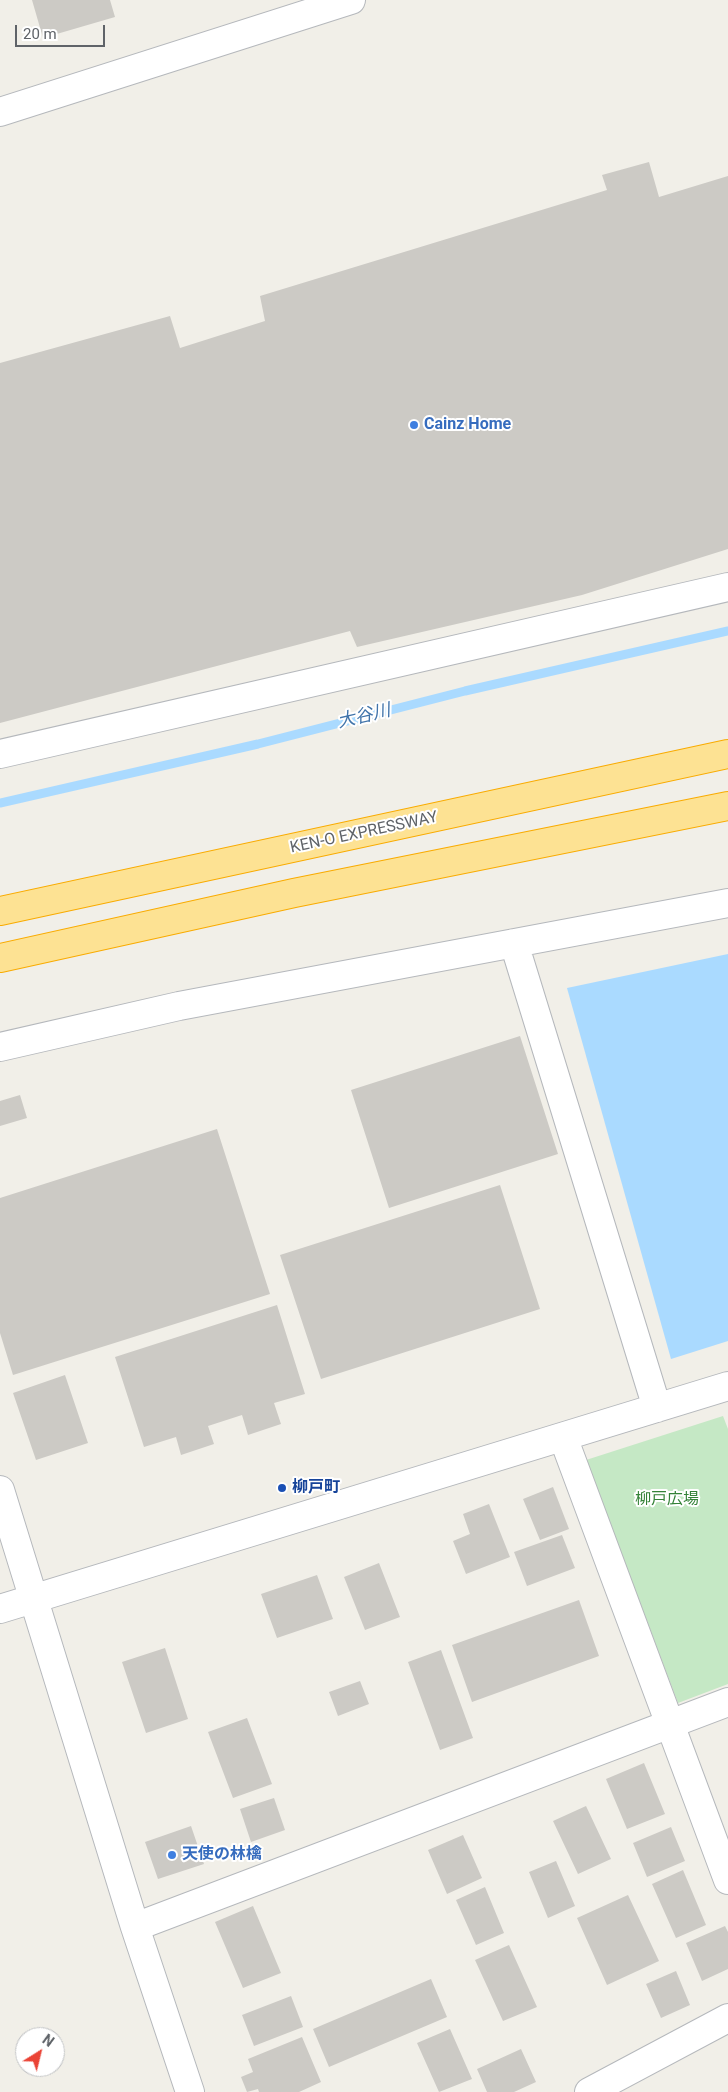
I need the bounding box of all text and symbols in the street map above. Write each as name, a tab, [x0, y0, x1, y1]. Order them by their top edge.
scale bar	[18, 15, 108, 47]
text: 20 m	[23, 25, 57, 43]
place label: Cainz Home	[424, 415, 511, 435]
marker: Cainz Home	[408, 419, 420, 431]
water label: 大谷川	[335, 700, 393, 734]
street label: KEN-O EXPRESSWAY	[289, 808, 439, 858]
place label: 柳戸町	[292, 1478, 340, 1498]
marker: 柳戸町	[276, 1482, 288, 1494]
park label: 柳戸広場	[635, 1490, 699, 1510]
place label: 天使の林檎	[182, 1845, 262, 1865]
marker: 天使の林檎	[166, 1849, 178, 1861]
north arrow	[15, 2027, 65, 2077]
text: N	[40, 2031, 57, 2050]

